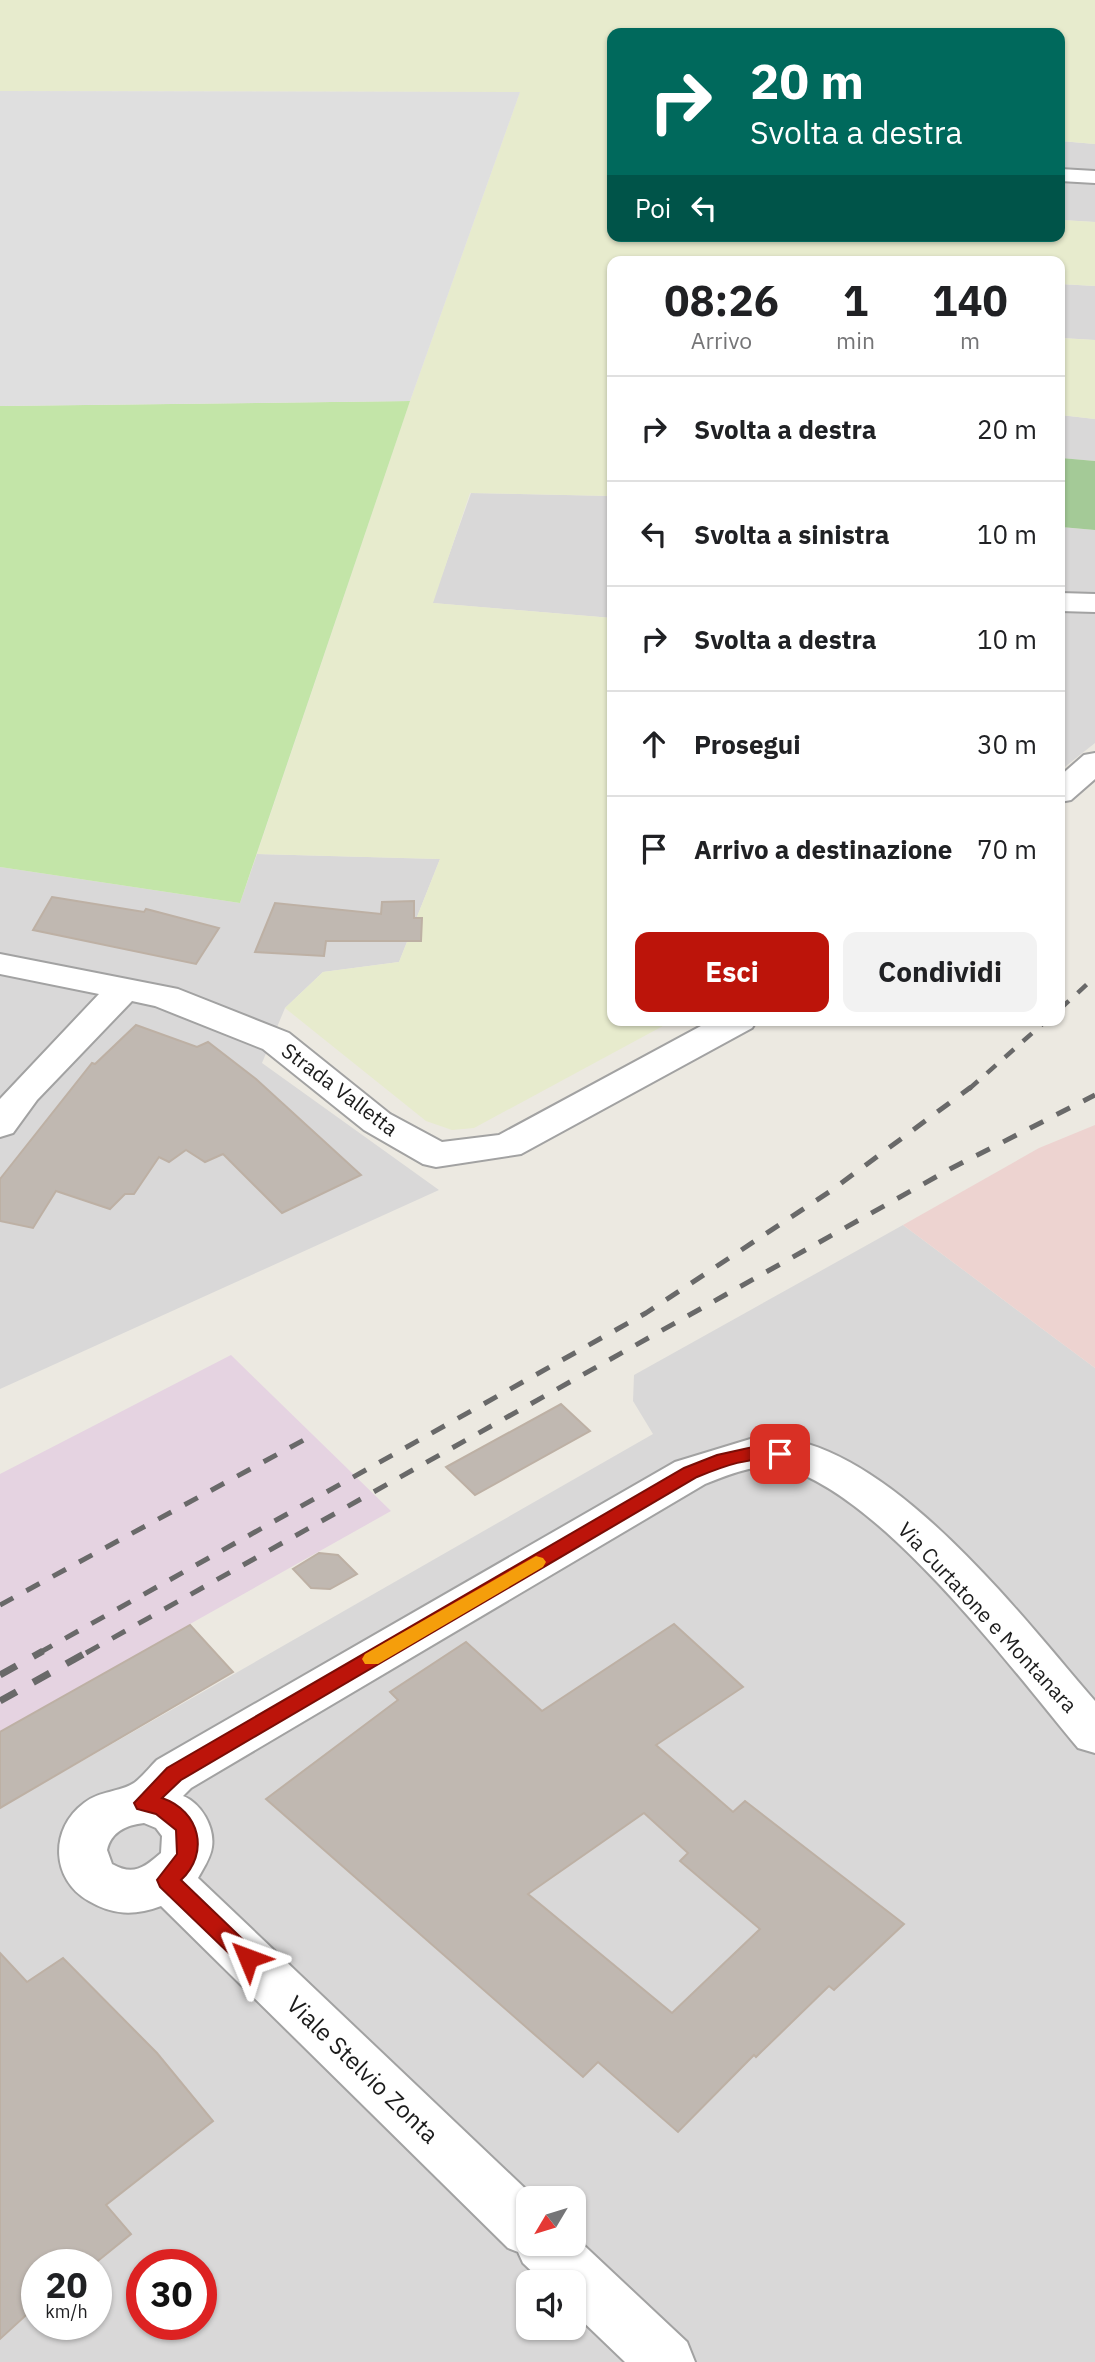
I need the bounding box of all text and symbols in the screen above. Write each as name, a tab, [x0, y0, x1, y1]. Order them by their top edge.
text: 20 m	[750, 49, 864, 112]
icon: right	[635, 56, 726, 147]
text: Svolta a destra	[750, 111, 962, 153]
icon: left	[685, 189, 723, 227]
text: Poi	[635, 191, 671, 225]
text: 08:26	[664, 273, 779, 328]
text: 1	[843, 273, 868, 328]
text: 140	[932, 273, 1008, 328]
text: Arrivo	[691, 325, 752, 355]
text: min	[836, 325, 875, 355]
text: m	[960, 325, 980, 355]
icon: right	[635, 410, 673, 448]
text: Svolta a destra	[694, 412, 876, 446]
text: 20 m	[977, 412, 1037, 446]
icon: left	[635, 515, 673, 553]
text: Svolta a sinistra	[694, 517, 890, 551]
text: 10 m	[977, 517, 1037, 551]
icon: right	[635, 620, 673, 658]
text: Svolta a destra	[694, 622, 876, 656]
text: 10 m	[977, 622, 1037, 656]
icon: ahead	[635, 725, 673, 763]
text: Prosegui	[694, 727, 801, 761]
text: 30 m	[977, 727, 1037, 761]
icon: arrive	[635, 830, 673, 868]
text: Arrivo a destinazione	[694, 832, 952, 866]
text: 70 m	[977, 832, 1037, 866]
button: Esci	[635, 932, 829, 1012]
button: Condividi	[843, 932, 1037, 1012]
street label: Strada Valletta	[276, 1036, 404, 1142]
pin	[750, 1424, 810, 1484]
icon: arrive	[761, 1435, 799, 1473]
street label: Via Curtatone e Montanara	[892, 1516, 1084, 1718]
position arrow	[211, 1921, 285, 1995]
street label: Viale Stelvio Zonta	[280, 1988, 446, 2150]
north arrow	[516, 2186, 586, 2256]
map controls	[516, 2186, 586, 2340]
speed limit sign: 30	[126, 2249, 217, 2340]
text: 20	[45, 2262, 88, 2308]
button: sound	[516, 2270, 586, 2340]
text: km/h	[45, 2300, 88, 2323]

